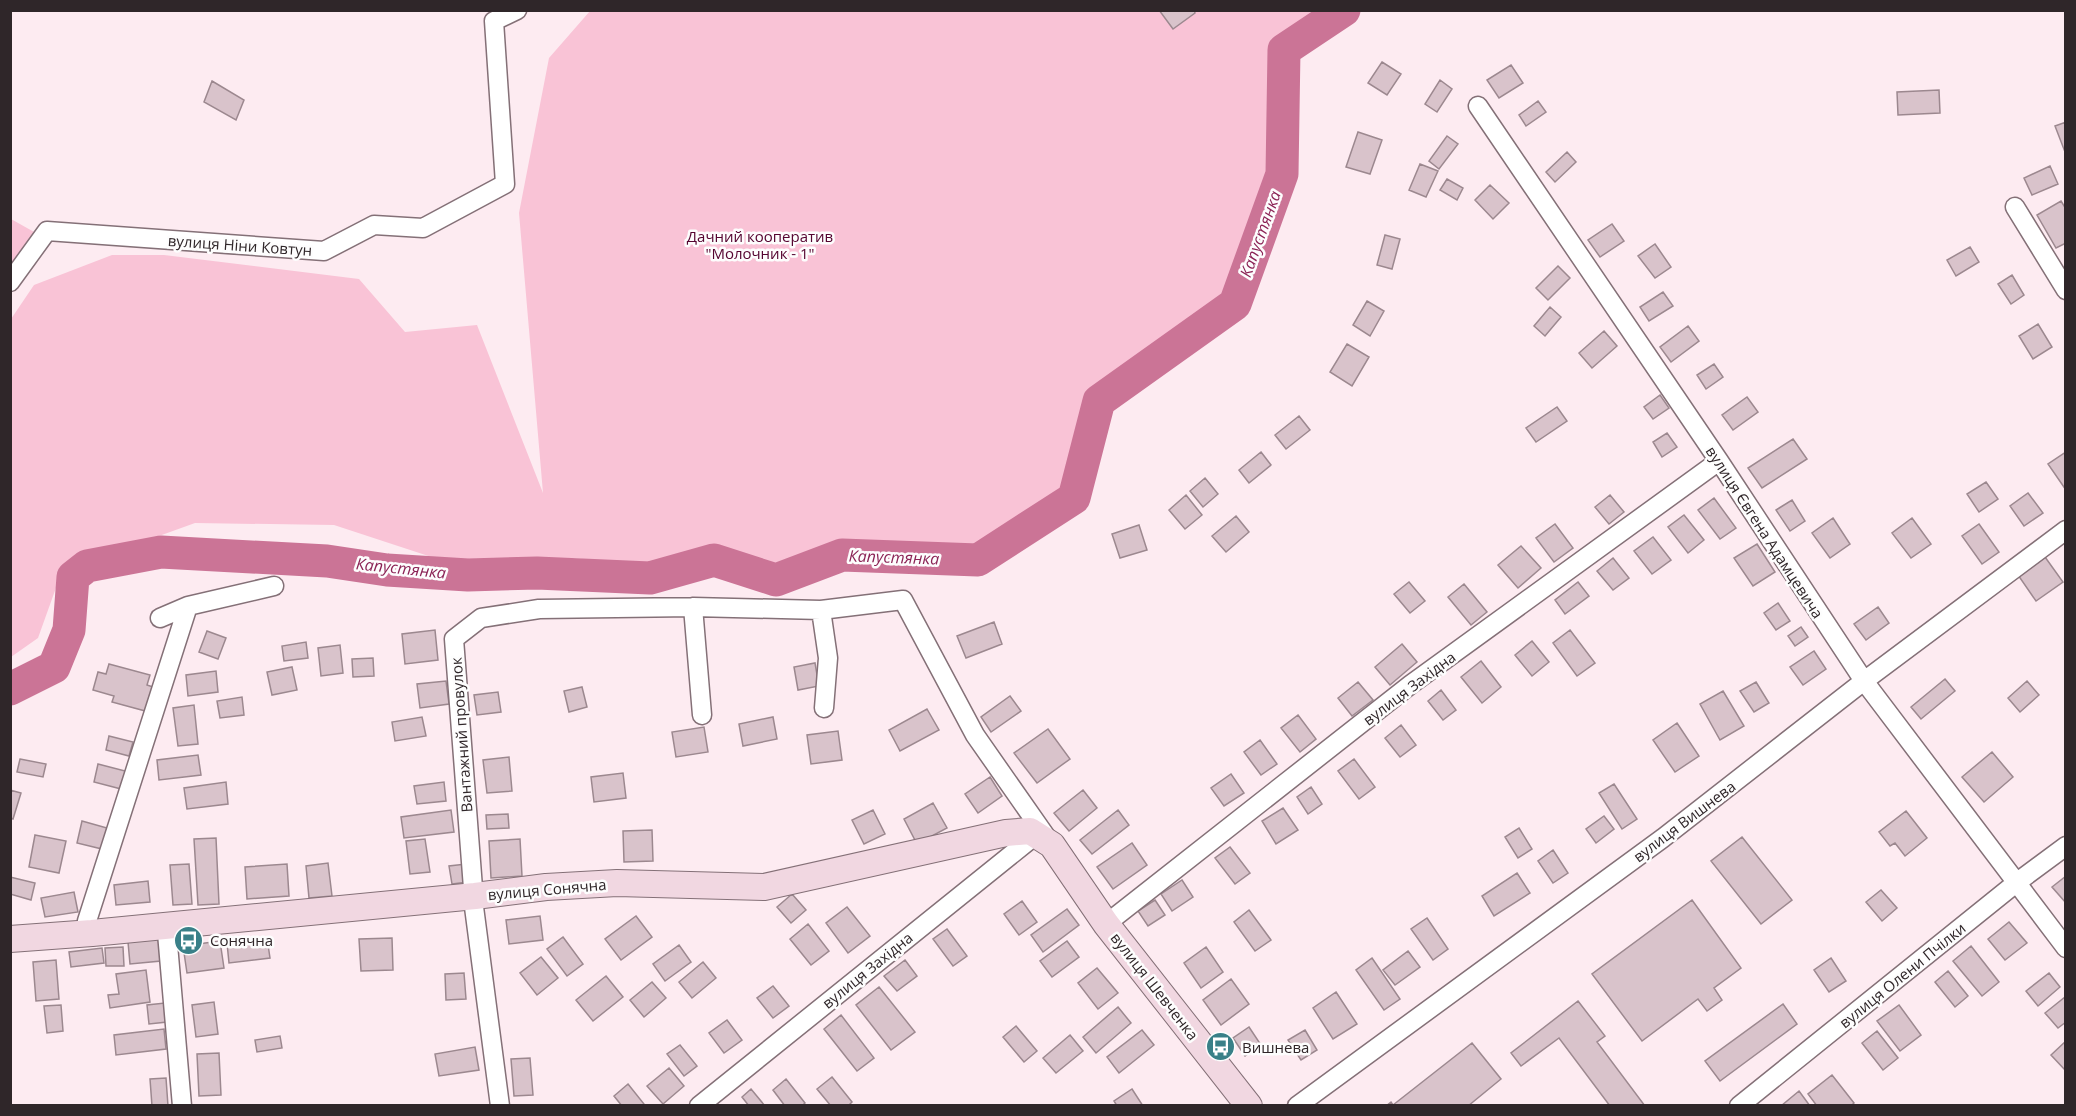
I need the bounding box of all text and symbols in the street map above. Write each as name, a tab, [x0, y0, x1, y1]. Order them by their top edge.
water label: Капустянка	[1234, 188, 1286, 280]
park label: Дачний кооператив "Молочник - 1"	[687, 226, 833, 263]
street label: вулиця Ніни Ковтун	[167, 230, 313, 260]
street label: вулиця Євгена Адамцевича	[1702, 442, 1828, 622]
water label: Капустянка	[848, 544, 940, 570]
water label: Капустянка	[355, 552, 447, 584]
street label: вулиця Західна	[1359, 647, 1459, 729]
street label: Вантажний провулок	[446, 657, 476, 813]
street label: вулиця Вишнева	[1629, 776, 1739, 866]
street label: вулиця Сонячна	[487, 874, 607, 904]
street label: вулиця Олени Пчілки	[1835, 918, 1969, 1032]
bus stop icon: Сонячна	[173, 924, 205, 956]
street label: вулиця Західна	[818, 927, 916, 1013]
street label: вулиця Шевченка	[1107, 928, 1203, 1044]
place label: Сонячна	[210, 930, 273, 950]
bus stop icon: Вишнева	[1205, 1031, 1237, 1063]
place label: Вишнева	[1242, 1037, 1309, 1057]

